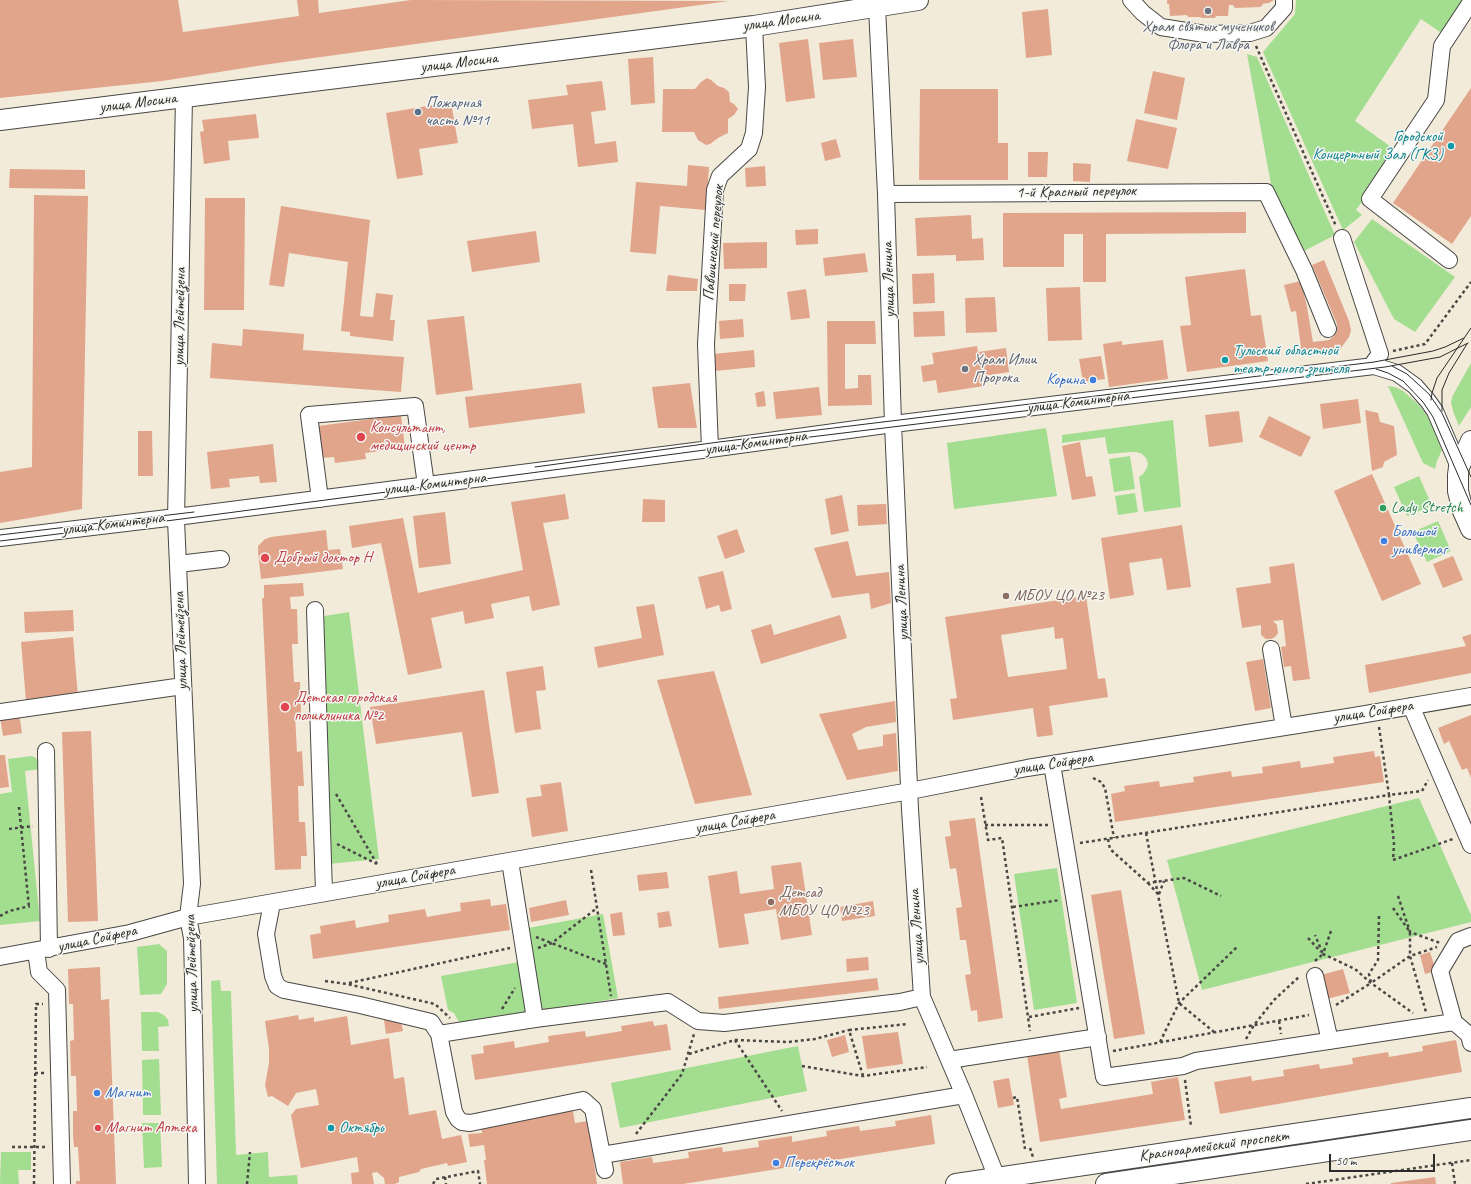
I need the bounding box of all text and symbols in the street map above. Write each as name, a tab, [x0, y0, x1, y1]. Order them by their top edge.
street label: улица Мосина	[741, 6, 821, 36]
marker: Храм святых мучеников Флора и Лавра	[1203, 6, 1213, 16]
place label: Храм святых мучеников Флора и Лавра	[1143, 17, 1273, 55]
street label: улица Мосина	[419, 49, 499, 77]
street label: улица Мосина	[98, 89, 178, 117]
place label: Пожарная часть №11	[426, 93, 490, 131]
marker: Пожарная часть №11	[413, 107, 423, 117]
place label: Городской Концертный Зал (ГКЗ)	[1313, 127, 1443, 165]
marker: Городской Концертный Зал (ГКЗ)	[1446, 141, 1456, 151]
street label: 1-й Красный переулок	[1016, 181, 1136, 203]
street label: Павшинский переулок	[699, 184, 729, 302]
street label: улица Ленина	[878, 242, 900, 318]
street label: улица Лейтейзена	[170, 268, 190, 366]
place label: Тульский областной театр юного зрителя	[1233, 341, 1349, 379]
place label: Храм Илии Пророка	[973, 350, 1037, 388]
marker: Тульский областной театр юного зрителя	[1220, 355, 1230, 365]
marker: Храм Илии Пророка	[960, 364, 970, 374]
place label: Корина	[1046, 370, 1085, 390]
marker: Корина	[1088, 375, 1098, 385]
street label: улица Коминтерна	[1026, 386, 1130, 418]
place label: Консультант, медицинский центр	[370, 418, 476, 456]
street label: улица Коминтерна	[704, 426, 808, 460]
marker: Консультант, медицинский центр	[355, 431, 367, 443]
street label: улица Коминтерна	[383, 468, 487, 500]
place label: Lady Stretch	[1391, 498, 1463, 518]
marker: Lady Stretch	[1378, 503, 1388, 513]
street label: улица Коминтерна	[61, 508, 165, 540]
place label: Большой универмаг	[1392, 522, 1447, 560]
marker: Большой универмаг	[1379, 536, 1389, 546]
place label: Добрый доктор Н	[274, 548, 372, 568]
marker: Добрый доктор Н	[259, 552, 271, 564]
street label: улица Ленина	[890, 565, 914, 641]
place label: МБОУ ЦО №23	[1014, 586, 1104, 606]
marker: МБОУ ЦО №23	[1001, 591, 1011, 601]
street label: улица Лейтейзена	[170, 592, 192, 690]
place label: Детская городская поликлиника №2	[294, 688, 397, 726]
street label: улица Сойфера	[1332, 696, 1414, 728]
marker: Детская городская поликлиника №2	[279, 701, 291, 713]
street label: улица Сойфера	[1012, 748, 1094, 780]
street label: улица Сойфера	[694, 806, 776, 838]
street label: улица Сойфера	[374, 861, 456, 893]
place label: Детсад МБОУ ЦО №23	[779, 883, 869, 921]
street label: улица Ленина	[905, 889, 929, 965]
marker: Детсад МБОУ ЦО №23	[766, 897, 776, 907]
street label: улица Лейтейзена	[181, 915, 203, 1013]
street label: улица Сойфера	[56, 921, 138, 957]
place label: Магнит	[105, 1083, 150, 1103]
marker: Магнит	[92, 1088, 102, 1098]
place label: Магнит Аптека	[106, 1118, 197, 1138]
place label: Октябрь	[339, 1118, 383, 1138]
marker: Магнит Аптека	[93, 1123, 103, 1133]
marker: Октябрь	[326, 1123, 336, 1133]
street label: Красноармейский проспект	[1138, 1126, 1290, 1166]
scale bar	[1331, 1146, 1437, 1172]
place label: Перекрёсток	[784, 1153, 854, 1173]
text: 50 m	[1336, 1153, 1356, 1169]
marker: Перекрёсток	[771, 1158, 781, 1168]

